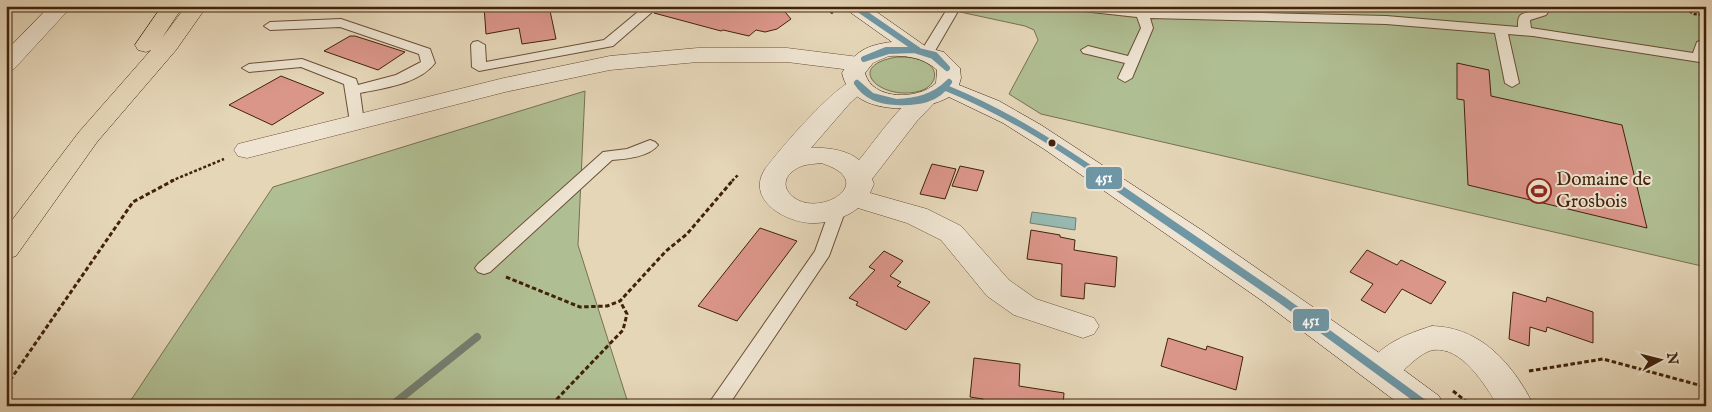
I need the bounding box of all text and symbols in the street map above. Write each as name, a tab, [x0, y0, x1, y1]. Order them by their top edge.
unlabelled marker	[1047, 138, 1057, 148]
line badge: 451	[1085, 166, 1123, 190]
place label: Domaine de Grosbois	[1556, 168, 1652, 214]
text: 451	[1095, 169, 1113, 187]
sports icon: Domaine de Grosbois	[1526, 178, 1552, 204]
line badge: 451	[1292, 308, 1330, 332]
text: 451	[1302, 312, 1320, 330]
north arrow	[1634, 334, 1684, 384]
text: N	[1662, 350, 1682, 366]

